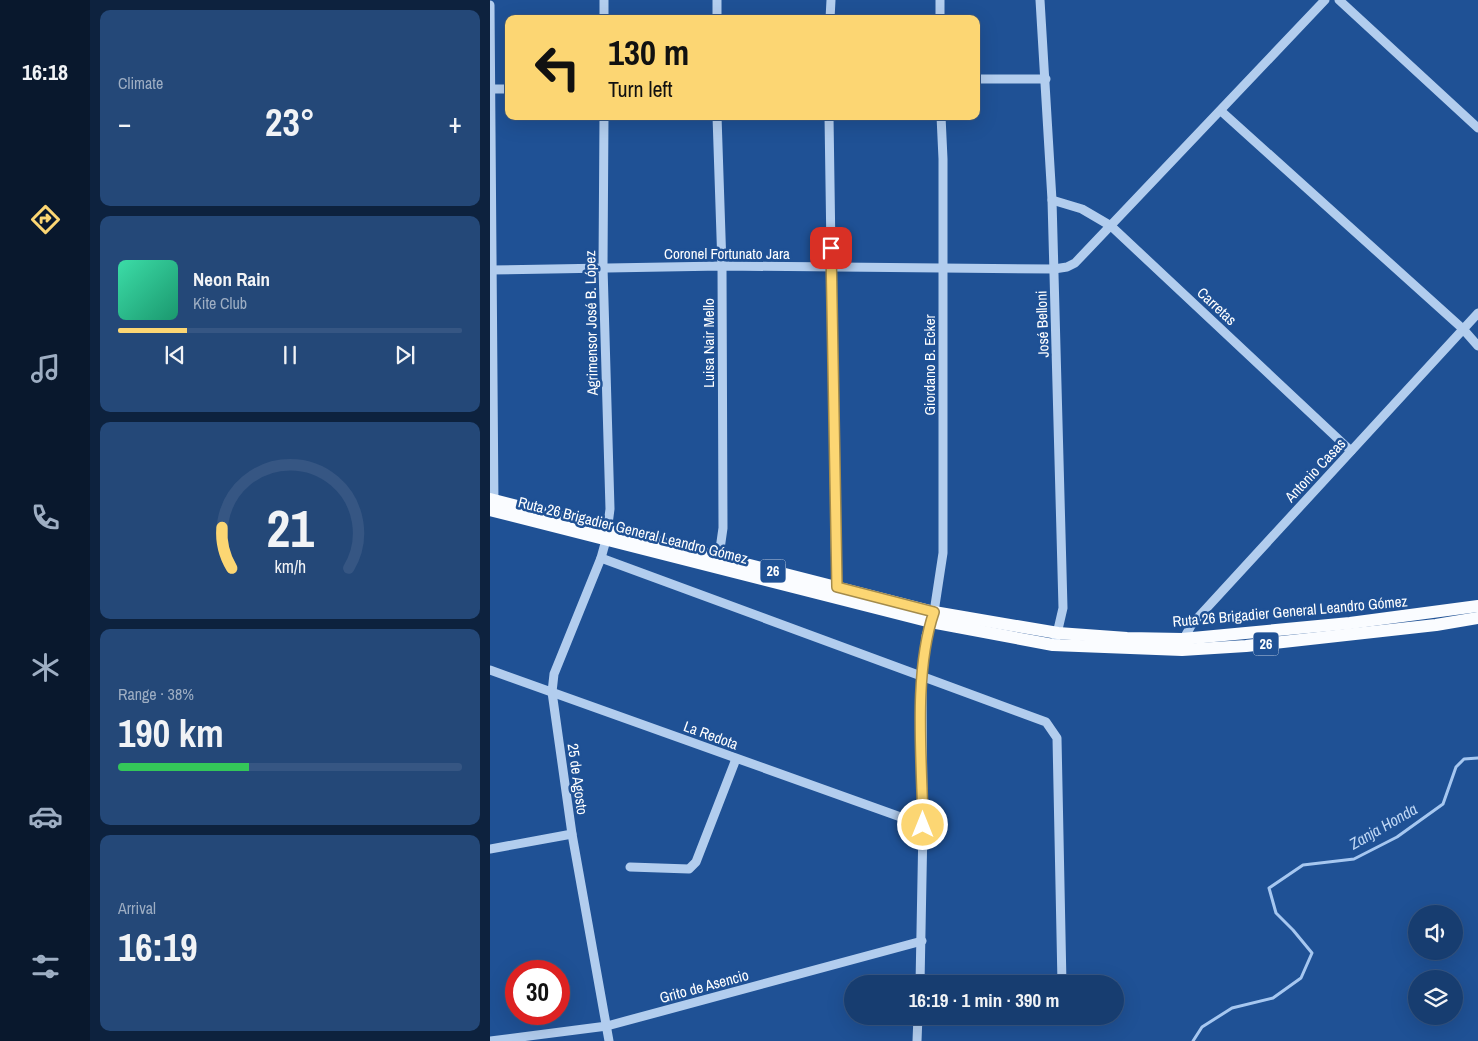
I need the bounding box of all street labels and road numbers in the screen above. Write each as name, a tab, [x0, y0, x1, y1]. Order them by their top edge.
street label: Coronel Fortunato Jara	[664, 243, 790, 264]
street label: Agrimensor José B. López	[579, 250, 603, 397]
street label: Carretas	[1193, 282, 1241, 330]
street label: José Belloni	[1030, 290, 1054, 358]
street label: Luisa Nair Mello	[698, 298, 719, 388]
street label: Giordano B. Ecker	[919, 314, 940, 416]
street label: Antonio Casas	[1279, 433, 1350, 507]
street label: Ruta 26 Brigadier General Leandro Gómez	[516, 491, 750, 569]
road number: 26	[760, 560, 786, 582]
street label: Ruta 26 Brigadier General Leandro Gómez	[1172, 590, 1408, 632]
road number: 26	[1254, 633, 1278, 656]
street label: La Redota	[681, 715, 741, 755]
street label: 25 de Agosto	[563, 742, 593, 816]
street label: Grito de Asencio	[657, 964, 751, 1008]

